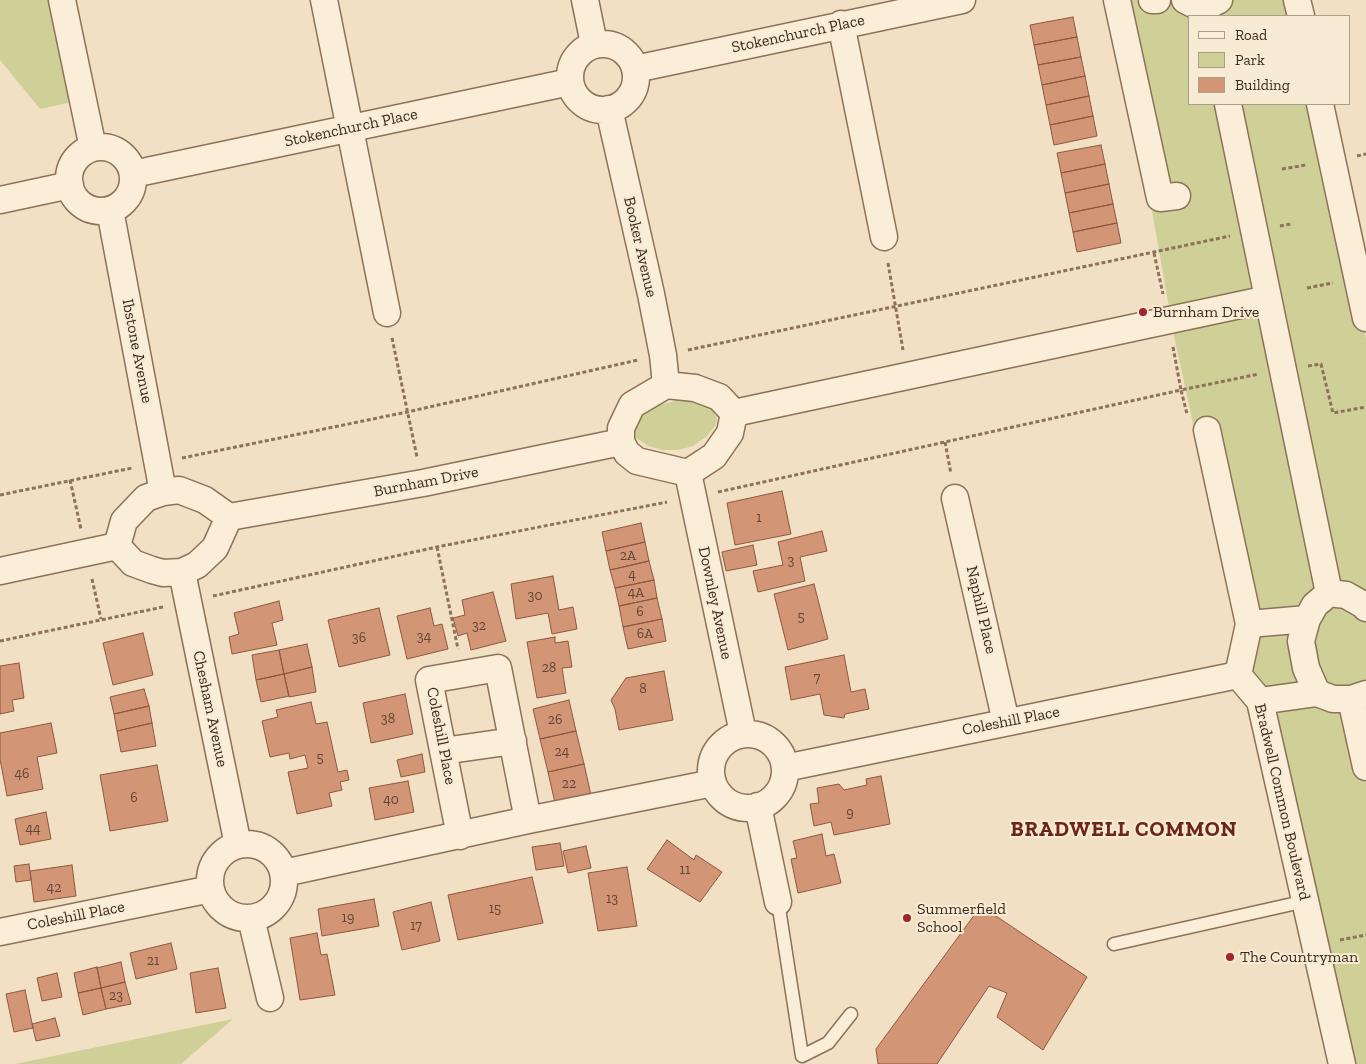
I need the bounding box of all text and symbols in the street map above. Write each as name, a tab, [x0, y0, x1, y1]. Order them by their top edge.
street label: Stokenchurch Place	[730, 11, 866, 57]
legend	[1188, 15, 1351, 105]
text: Road	[1235, 26, 1267, 44]
text: Park	[1235, 51, 1265, 69]
text: Building	[1235, 76, 1290, 94]
street label: Stokenchurch Place	[283, 105, 419, 151]
street label: Booker Avenue	[619, 195, 661, 299]
street label: Ibstone Avenue	[117, 297, 157, 405]
place label: Burnham Drive	[1153, 302, 1259, 322]
marker: Burnham Drive	[1137, 306, 1149, 318]
street label: Burnham Drive	[372, 462, 480, 502]
house number: 1	[756, 510, 762, 526]
street label: Downley Avenue	[694, 545, 736, 661]
house number: 2A	[620, 548, 636, 564]
house number: 3	[788, 553, 794, 569]
street label: Naphill Place	[962, 564, 1000, 656]
house number: 4	[628, 567, 636, 583]
house number: 4A	[628, 585, 644, 601]
house number: 30	[528, 588, 542, 604]
house number: 6	[636, 604, 644, 620]
house number: 5	[797, 609, 805, 625]
house number: 32	[472, 618, 486, 634]
house number: 6A	[637, 626, 653, 642]
house number: 34	[417, 629, 431, 645]
house number: 36	[352, 630, 366, 646]
street label: Chesham Avenue	[188, 649, 232, 769]
house number: 28	[542, 660, 556, 676]
house number: 7	[814, 670, 820, 686]
house number: 8	[639, 681, 647, 697]
street label: Coleshill Place	[422, 686, 460, 786]
street label: Coleshill Place	[961, 702, 1061, 740]
street label: Bradwell Common Boulevard	[1250, 702, 1314, 902]
house number: 38	[381, 711, 395, 727]
house number: 26	[548, 712, 562, 728]
house number: 24	[555, 744, 569, 760]
house number: 5	[316, 750, 324, 766]
house number: 46	[15, 766, 29, 782]
house number: 22	[562, 776, 576, 792]
house number: 6	[130, 790, 138, 806]
house number: 40	[383, 792, 399, 808]
house number: 9	[846, 805, 854, 821]
district label: BRADWELL COMMON	[1009, 817, 1239, 843]
house number: 44	[25, 821, 41, 837]
house number: 11	[680, 862, 690, 878]
house number: 42	[47, 880, 61, 896]
house number: 13	[606, 891, 618, 907]
street label: Coleshill Place	[26, 897, 126, 935]
place label: Summerfield School	[917, 899, 1006, 937]
house number: 15	[489, 901, 501, 917]
house number: 19	[342, 910, 354, 926]
marker: Summerfield School	[901, 912, 913, 924]
house number: 17	[410, 918, 422, 934]
place label: The Countryman	[1240, 947, 1358, 967]
marker: The Countryman	[1224, 951, 1236, 963]
house number: 21	[147, 953, 159, 969]
house number: 23	[109, 988, 123, 1004]

